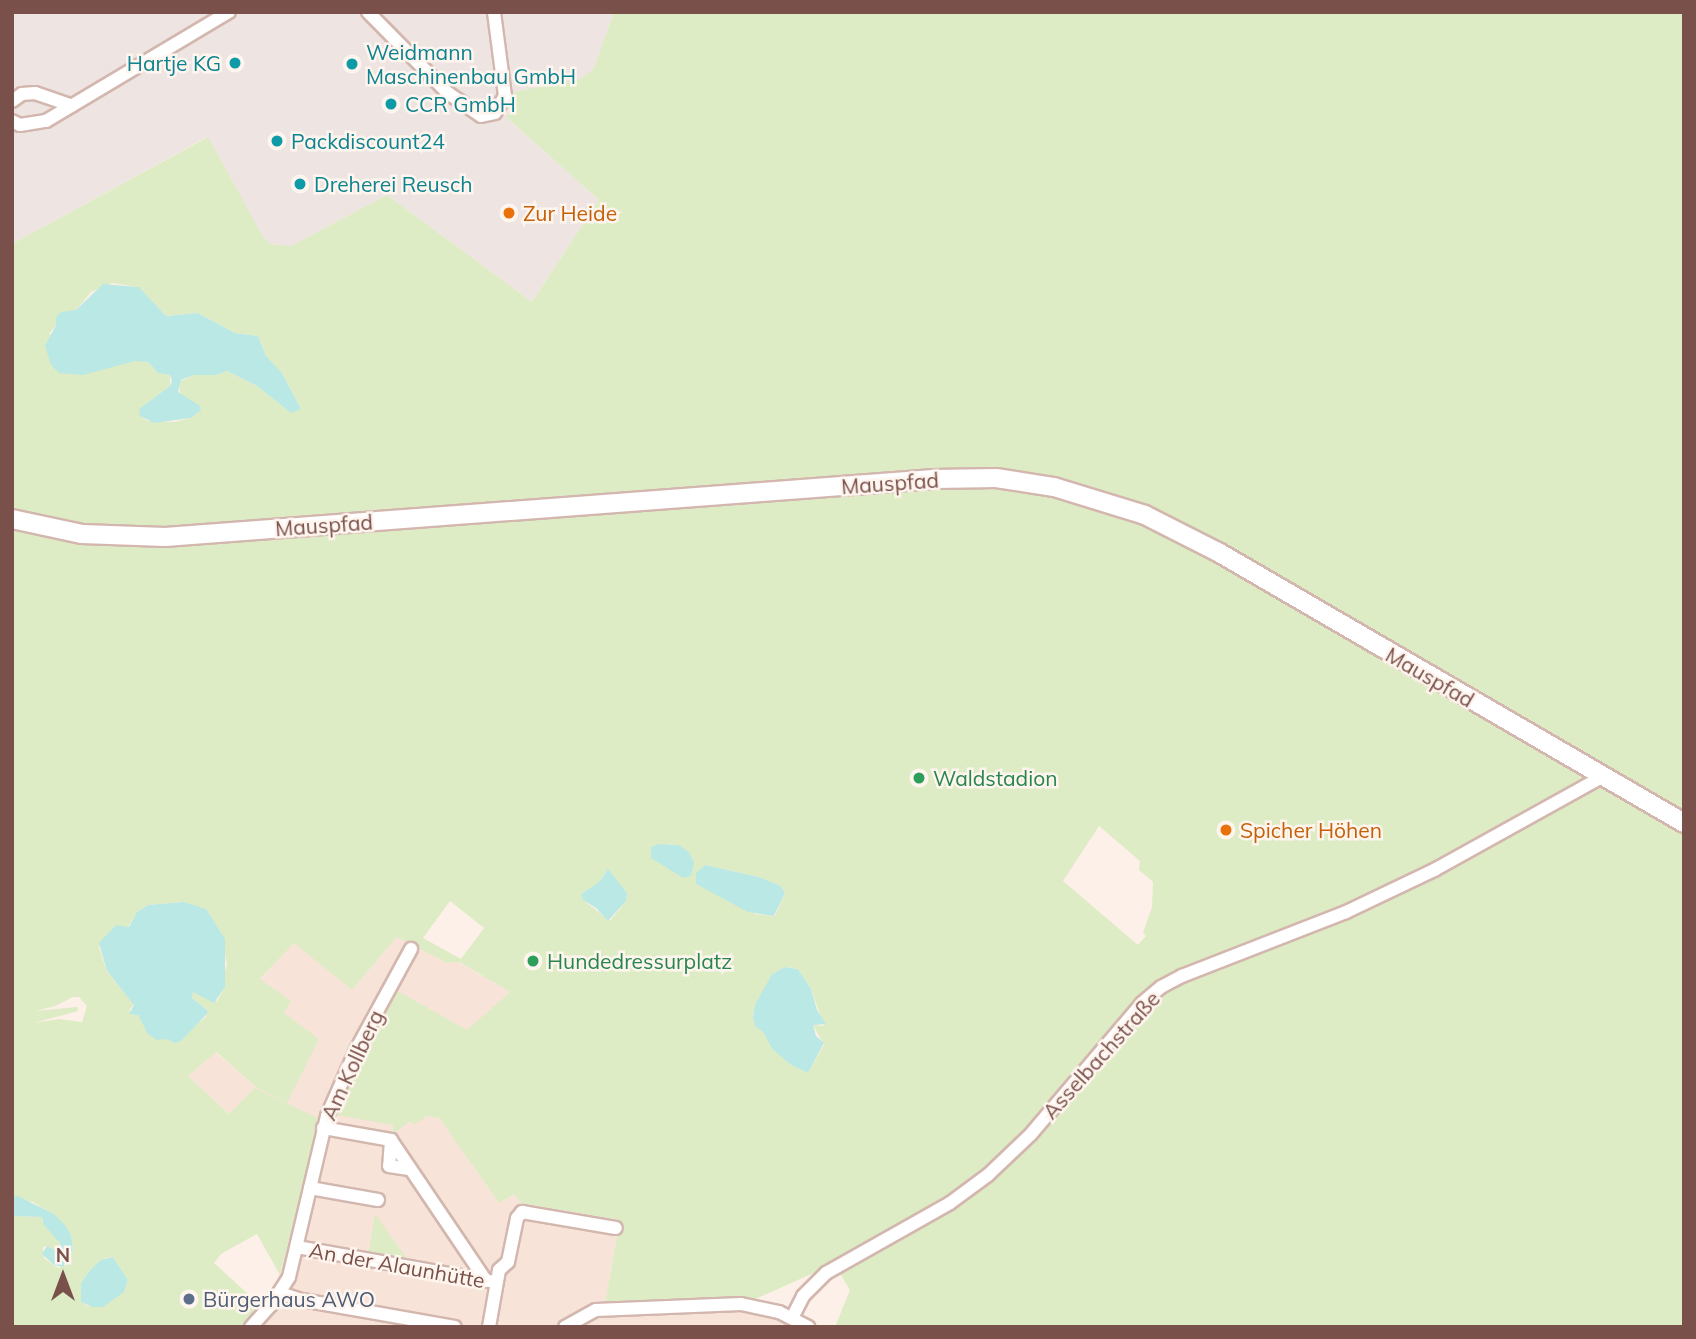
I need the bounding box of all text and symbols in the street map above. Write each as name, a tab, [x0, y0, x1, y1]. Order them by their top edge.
place label: Weidmann Maschinenbau GmbH	[366, 39, 576, 89]
place label: Hartje KG	[127, 50, 221, 76]
marker: Hartje KG	[227, 55, 243, 71]
marker: Weidmann Maschinenbau GmbH	[344, 56, 360, 72]
place label: CCR GmbH	[405, 91, 516, 117]
marker: CCR GmbH	[383, 96, 399, 112]
place label: Packdiscount24	[291, 128, 445, 154]
marker: Packdiscount24	[269, 133, 285, 149]
place label: Dreherei Reusch	[314, 171, 473, 197]
marker: Dreherei Reusch	[292, 176, 308, 192]
place label: Zur Heide	[523, 200, 617, 226]
marker: Zur Heide	[501, 205, 517, 221]
street label: Mauspfad	[840, 467, 940, 499]
street label: Mauspfad	[274, 509, 374, 541]
street label: Mauspfad	[1381, 642, 1479, 712]
place label: Waldstadion	[933, 765, 1058, 791]
marker: Waldstadion	[911, 770, 927, 786]
place label: Spicher Höhen	[1240, 817, 1382, 843]
marker: Spicher Höhen	[1218, 822, 1234, 838]
place label: Hundedressurplatz	[547, 948, 732, 974]
marker: Hundedressurplatz	[525, 953, 541, 969]
street label: Asselbachstraße	[1037, 986, 1165, 1124]
street label: Am Kollberg	[316, 1006, 388, 1124]
street label: An der Alaunhütte	[307, 1237, 487, 1293]
north arrow	[28, 1241, 98, 1311]
text: N	[56, 1243, 70, 1267]
place label: Bürgerhaus AWO	[203, 1286, 375, 1312]
marker: Bürgerhaus AWO	[181, 1291, 197, 1307]

